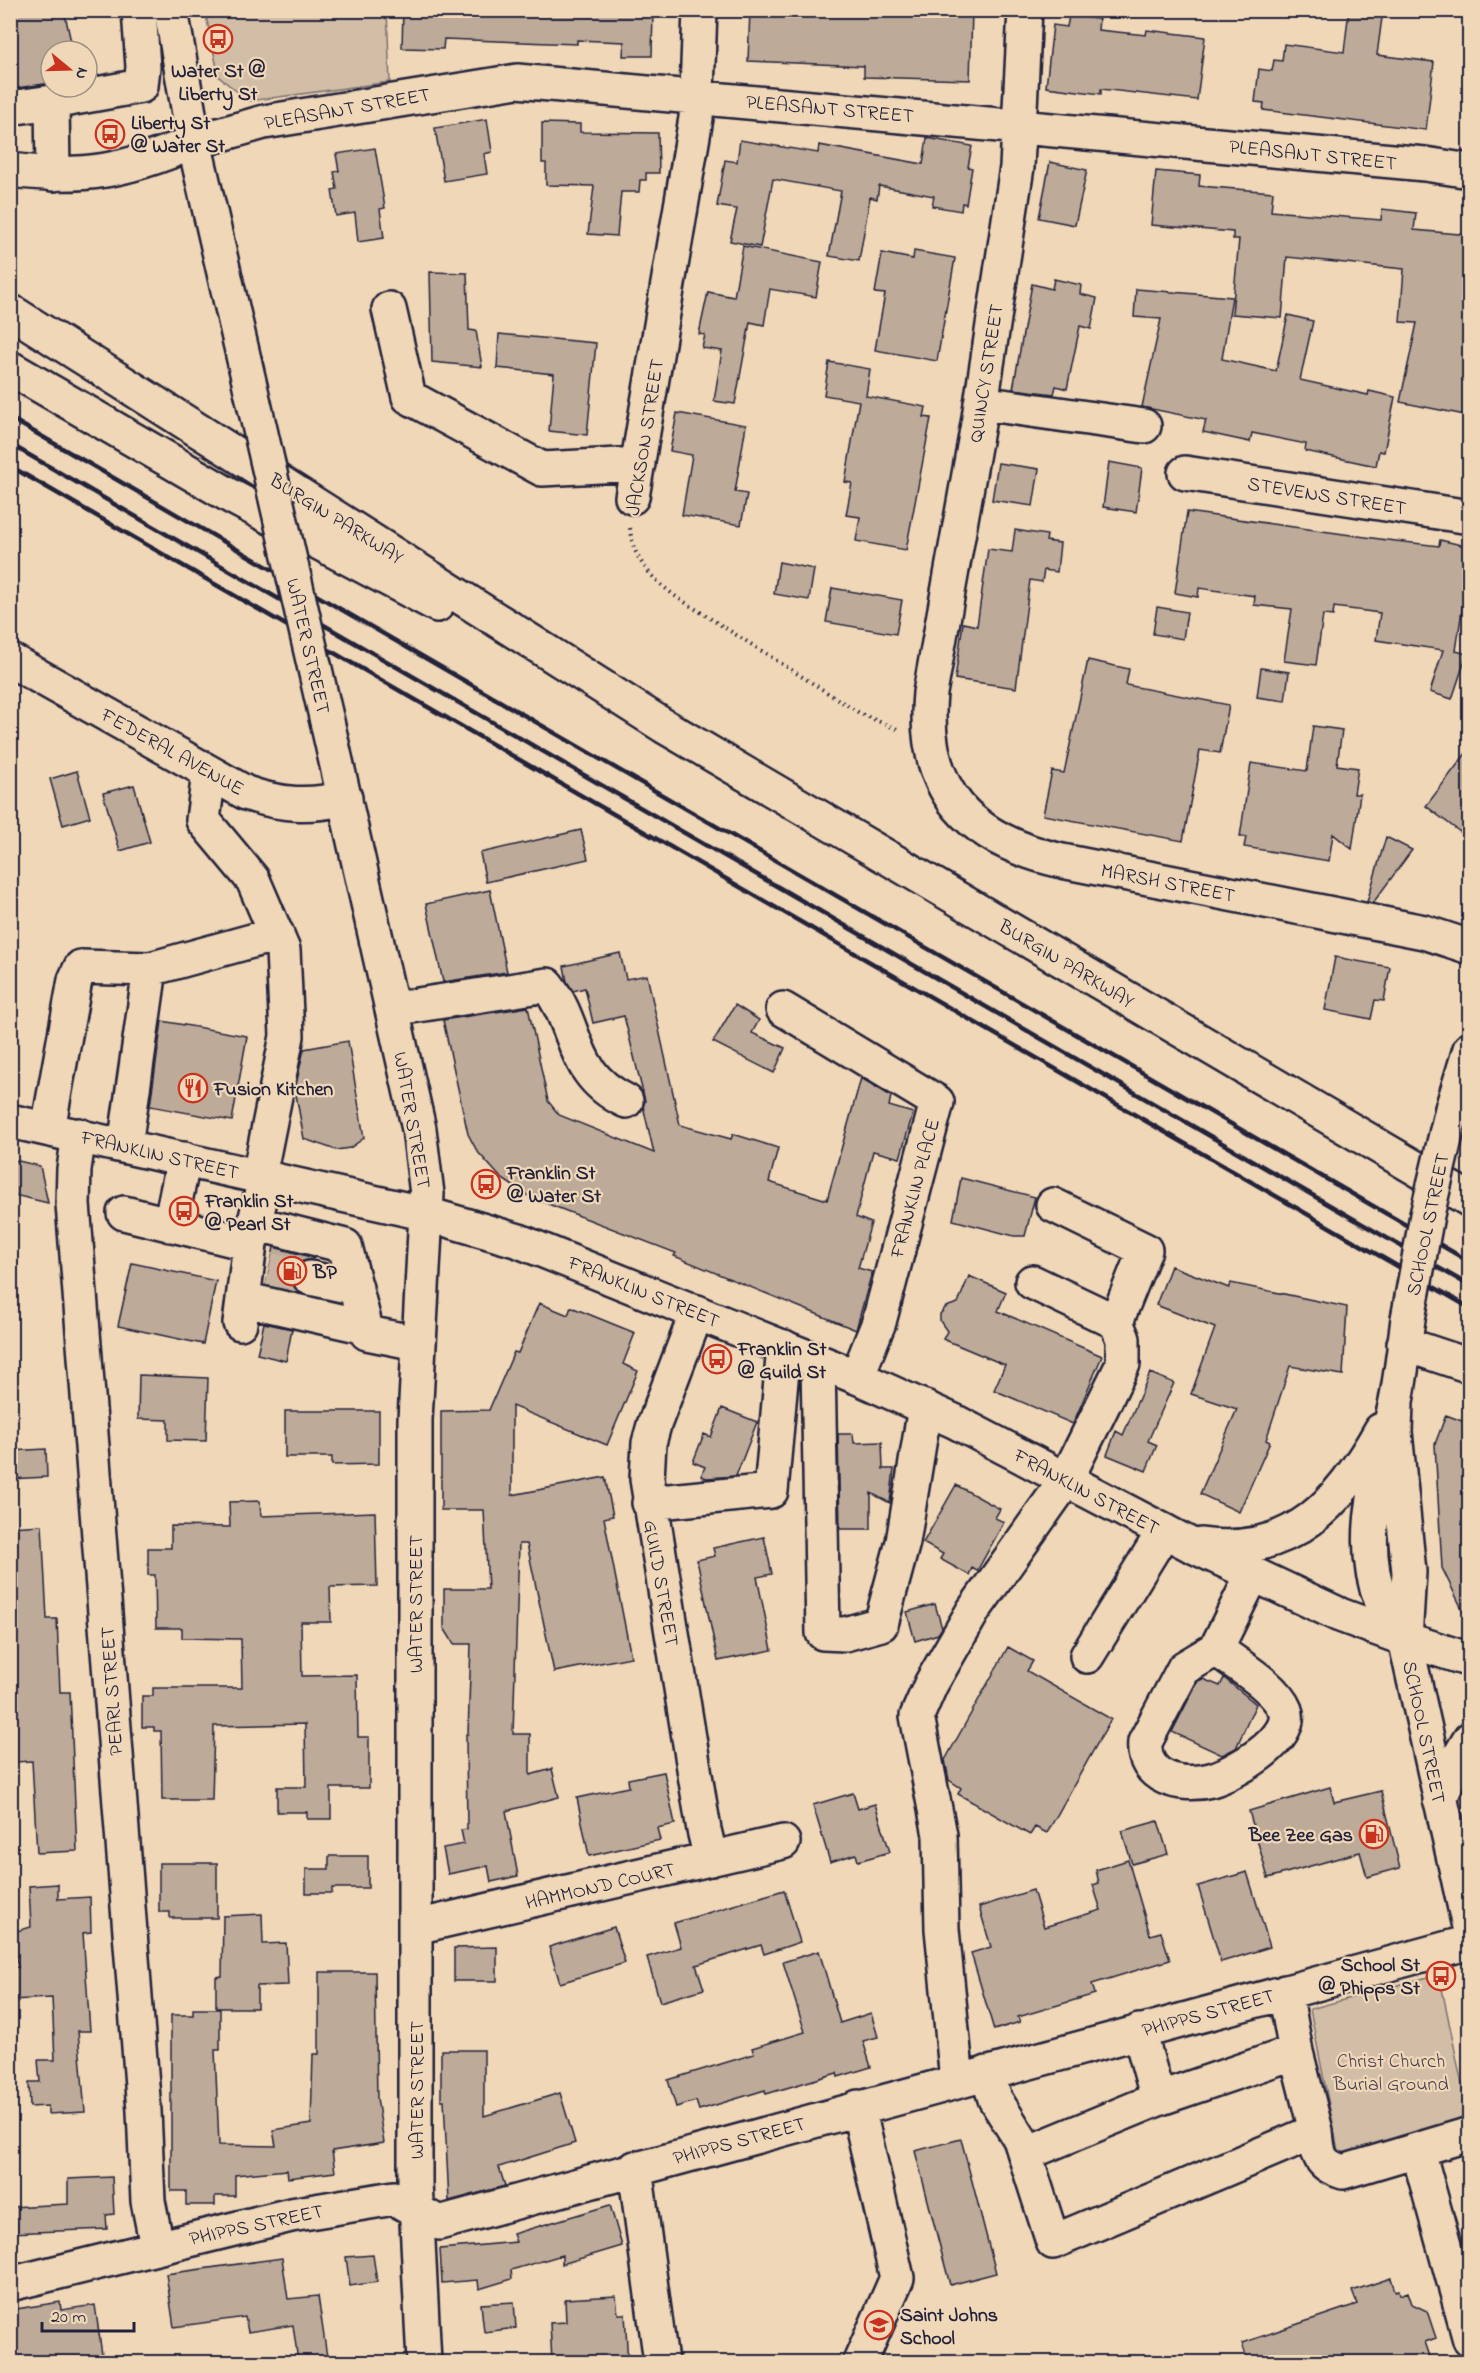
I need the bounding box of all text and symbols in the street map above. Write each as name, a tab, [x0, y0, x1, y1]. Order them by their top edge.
bus stop icon: Water St @ Liberty St	[202, 23, 234, 55]
north arrow	[39, 39, 99, 99]
place label: Water St @ Liberty St	[171, 58, 266, 111]
text: N	[68, 64, 94, 82]
street label: PLEASANT STREET	[262, 82, 433, 139]
street label: PLEASANT STREET	[745, 89, 915, 132]
place label: Liberty St @ Water St	[131, 110, 225, 162]
bus stop icon: Liberty St @ Water St	[94, 118, 126, 150]
street label: PLEASANT STREET	[1227, 133, 1398, 180]
street label: QUINCY STREET	[962, 302, 1013, 445]
street label: JACKSON STREET	[620, 357, 673, 518]
street label: BURGIN PARKWAY	[262, 467, 408, 573]
street label: STEVENS STREET	[1245, 471, 1408, 524]
street label: WATER STREET	[277, 576, 336, 717]
street label: FEDERAL AVENUE	[94, 701, 249, 805]
street label: MARSH STREET	[1098, 857, 1237, 912]
street label: BURGIN PARKWAY	[992, 913, 1139, 1017]
street label: WATER STREET	[384, 1050, 437, 1191]
restaurant icon: Fusion Kitchen	[177, 1072, 209, 1104]
place label: Fusion Kitchen	[213, 1076, 333, 1105]
street label: FRANKLIN PLACE	[884, 1116, 949, 1263]
street label: FRANKLIN STREET	[77, 1124, 241, 1189]
street label: SCHOOL STREET	[1400, 1150, 1459, 1299]
place label: Franklin St @ Water St	[506, 1160, 601, 1212]
bus stop icon: Franklin St @ Water St	[470, 1168, 502, 1200]
place label: Franklin St @ Pearl St	[204, 1188, 294, 1240]
bus stop icon: Franklin St @ Pearl St	[168, 1195, 200, 1227]
street label: FRANKLIN STREET	[562, 1249, 723, 1337]
fuel station icon: BP	[276, 1255, 308, 1287]
place label: BP	[312, 1259, 337, 1288]
place label: Franklin St @ Guild St	[737, 1336, 827, 1388]
bus stop icon: Franklin St @ Guild St	[701, 1343, 733, 1375]
street label: FRANKLIN STREET	[1007, 1442, 1164, 1544]
street label: GUILD STREET	[634, 1518, 685, 1649]
street label: WATER STREET	[403, 1535, 432, 1673]
street label: PEARL STREET	[95, 1625, 132, 1756]
street label: SCHOOL STREET	[1393, 1658, 1452, 1807]
fuel station icon: Bee Zee Gas	[1358, 1818, 1390, 1850]
place label: Bee Zee Gas	[1248, 1822, 1353, 1851]
street label: HAMMOND COURT	[523, 1856, 678, 1919]
place label: School St @ Phipps St	[1319, 1952, 1420, 2004]
bus stop icon: School St @ Phipps St	[1425, 1960, 1457, 1992]
street label: PHIPPS STREET	[1139, 1983, 1278, 2046]
street label: WATER STREET	[404, 2021, 433, 2159]
park label: Christ Church Burial Ground	[1332, 2048, 1449, 2100]
street label: PHIPPS STREET	[670, 2111, 809, 2174]
street label: PHIPPS STREET	[187, 2198, 326, 2255]
scale bar	[42, 2295, 134, 2333]
place label: Saint Johns School	[900, 2302, 998, 2354]
text: 20 m	[51, 2305, 86, 2331]
school or university icon: Saint Johns School	[863, 2309, 895, 2341]

